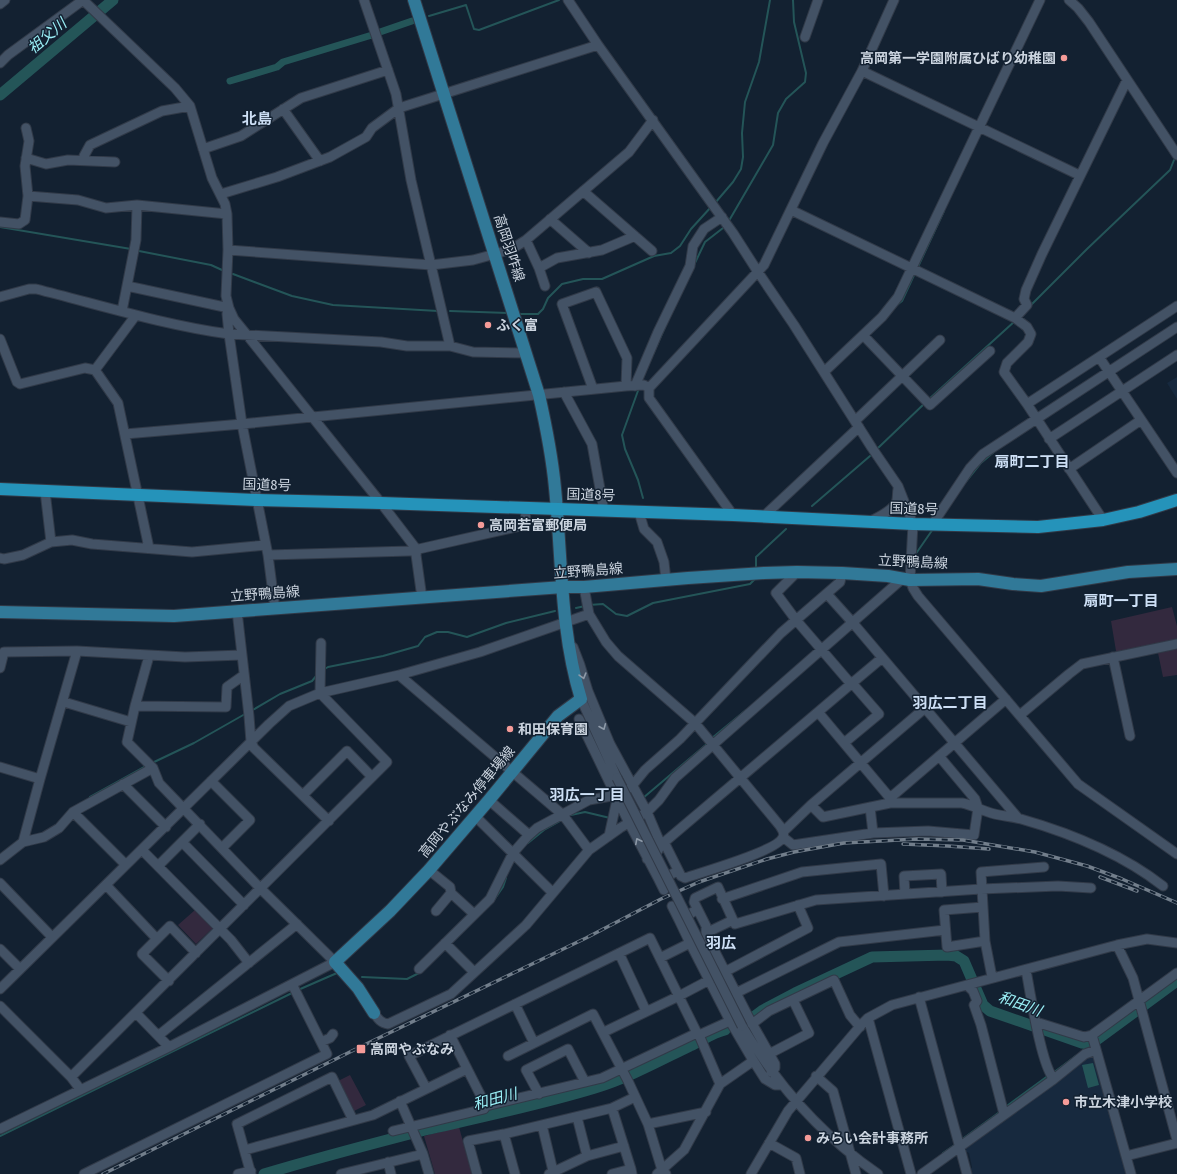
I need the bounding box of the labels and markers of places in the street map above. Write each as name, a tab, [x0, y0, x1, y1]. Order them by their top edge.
place label: 高岡第一学園附属ひばり幼稚園	[860, 50, 1056, 67]
marker: 高岡第一学園附属ひばり幼稚園	[1059, 53, 1069, 63]
place label: ふく富	[496, 317, 538, 334]
marker: ふく富	[483, 320, 493, 330]
place label: 高岡若富郵便局	[489, 517, 587, 534]
marker: 高岡若富郵便局	[476, 520, 486, 530]
place label: 和田保育園	[518, 721, 588, 738]
marker: 和田保育園	[505, 724, 515, 734]
place label: 高岡やぶなみ	[370, 1041, 454, 1058]
marker: 高岡やぶなみ	[355, 1043, 367, 1055]
place label: 市立木津小学校	[1074, 1094, 1172, 1111]
marker: 市立木津小学校	[1061, 1097, 1071, 1107]
place label: みらい会計事務所	[816, 1130, 928, 1147]
marker: みらい会計事務所	[803, 1133, 813, 1143]

